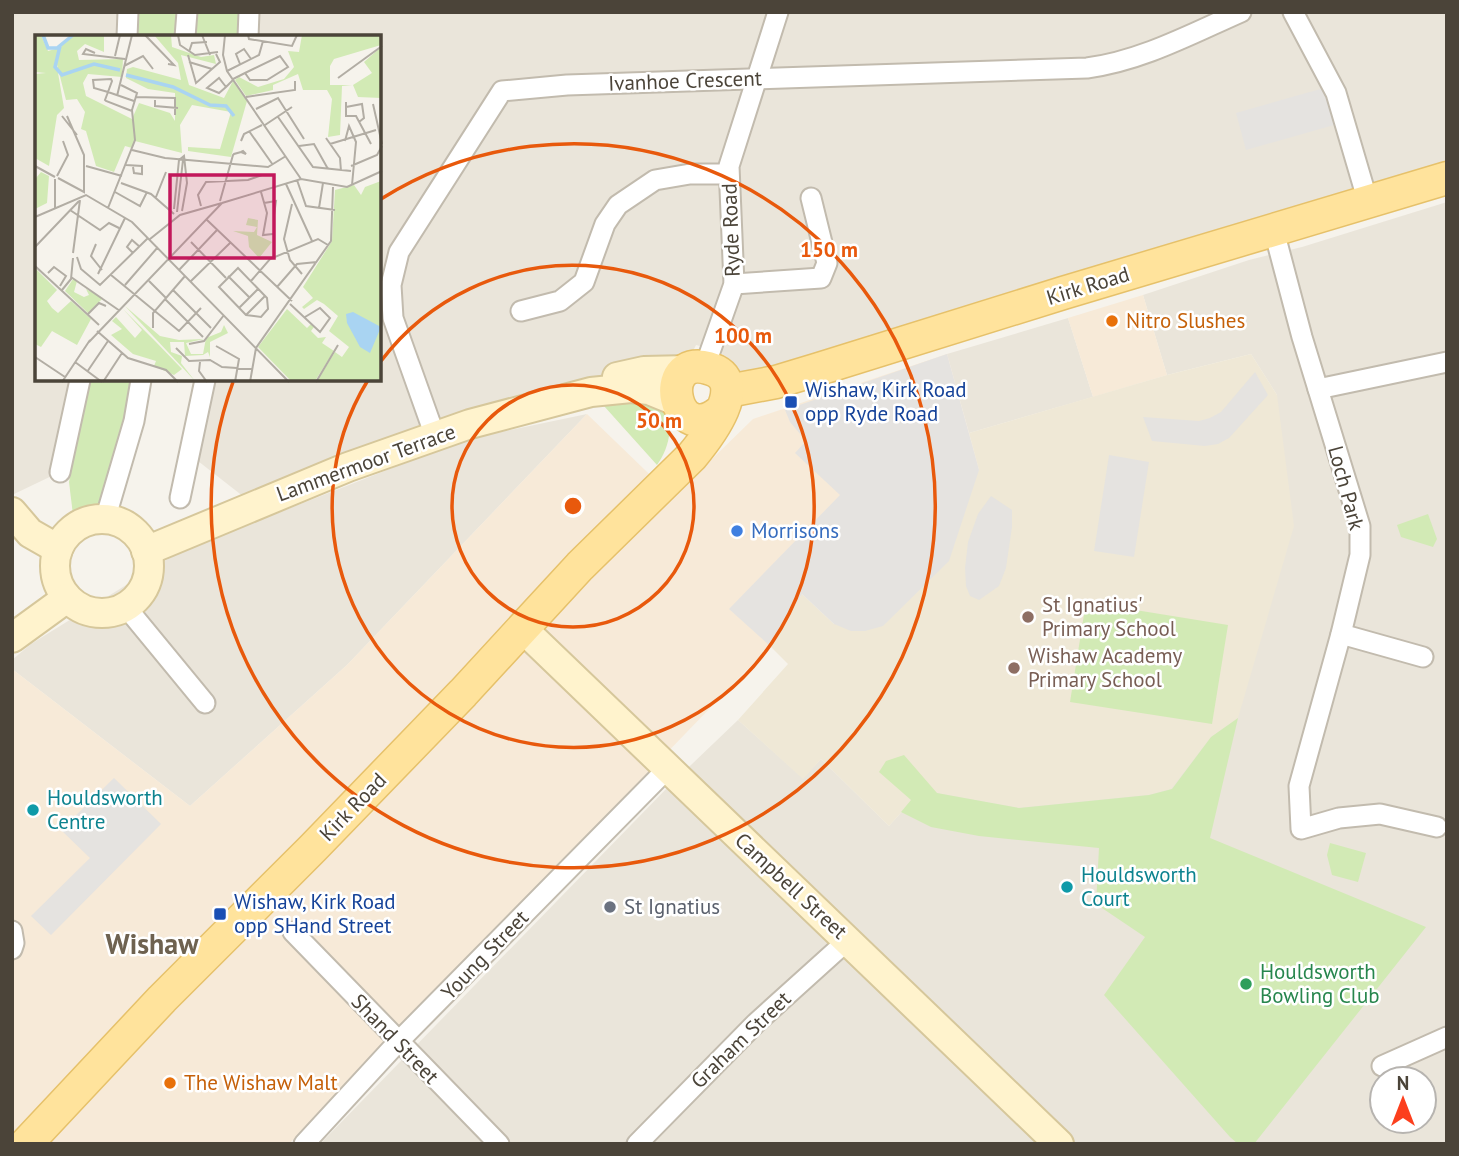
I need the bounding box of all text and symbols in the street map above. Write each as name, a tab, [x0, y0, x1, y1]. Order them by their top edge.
inset map	[35, 35, 382, 382]
street label: Ivanhoe Crescent	[608, 64, 762, 97]
street label: Ryde Road	[715, 183, 746, 277]
text: 150 m	[800, 236, 858, 263]
street label: Kirk Road	[1043, 260, 1132, 311]
place label: Nitro Slushes	[1126, 307, 1245, 334]
marker: Nitro Slushes	[1104, 313, 1120, 329]
text: 100 m	[714, 322, 772, 349]
place label: Wishaw, Kirk Road opp Ryde Road	[805, 376, 967, 427]
marker: Wishaw, Kirk Road opp Ryde Road	[783, 394, 799, 410]
text: 50 m	[636, 407, 682, 434]
street label: Lammermoor Terrace	[273, 418, 459, 507]
street label: Loch Park	[1322, 443, 1371, 533]
centre of rings	[561, 494, 585, 518]
place label: Morrisons	[751, 517, 839, 544]
marker: Morrisons	[729, 523, 745, 539]
place label: St Ignatius' Primary School	[1042, 591, 1176, 642]
marker: St Ignatius' Primary School	[1020, 609, 1036, 625]
place label: Wishaw Academy Primary School	[1028, 642, 1183, 693]
marker: Wishaw Academy Primary School	[1006, 660, 1022, 676]
street label: Kirk Road	[313, 767, 392, 847]
place label: Houldsworth Centre	[47, 784, 163, 835]
marker: Houldsworth Centre	[25, 802, 41, 818]
street label: Campbell Street	[729, 827, 853, 945]
place label: Houldsworth Court	[1081, 861, 1197, 912]
marker: Houldsworth Court	[1059, 879, 1075, 895]
place label: Wishaw, Kirk Road opp SHand Street	[234, 888, 396, 939]
place label: St Ignatius	[624, 893, 720, 920]
marker: St Ignatius	[602, 899, 618, 915]
street label: Young Street	[435, 904, 534, 1005]
marker: Wishaw, Kirk Road opp SHand Street	[212, 906, 228, 922]
district label: Wishaw	[106, 925, 199, 962]
place label: Houldsworth Bowling Club	[1260, 958, 1380, 1009]
marker: Houldsworth Bowling Club	[1238, 976, 1254, 992]
street label: Graham Street	[685, 985, 796, 1094]
street label: Shand Street	[346, 988, 445, 1089]
north arrow	[1368, 1065, 1438, 1135]
place label: The Wishaw Malt	[184, 1069, 338, 1096]
text: N	[1397, 1071, 1409, 1095]
marker: The Wishaw Malt	[162, 1075, 178, 1091]

